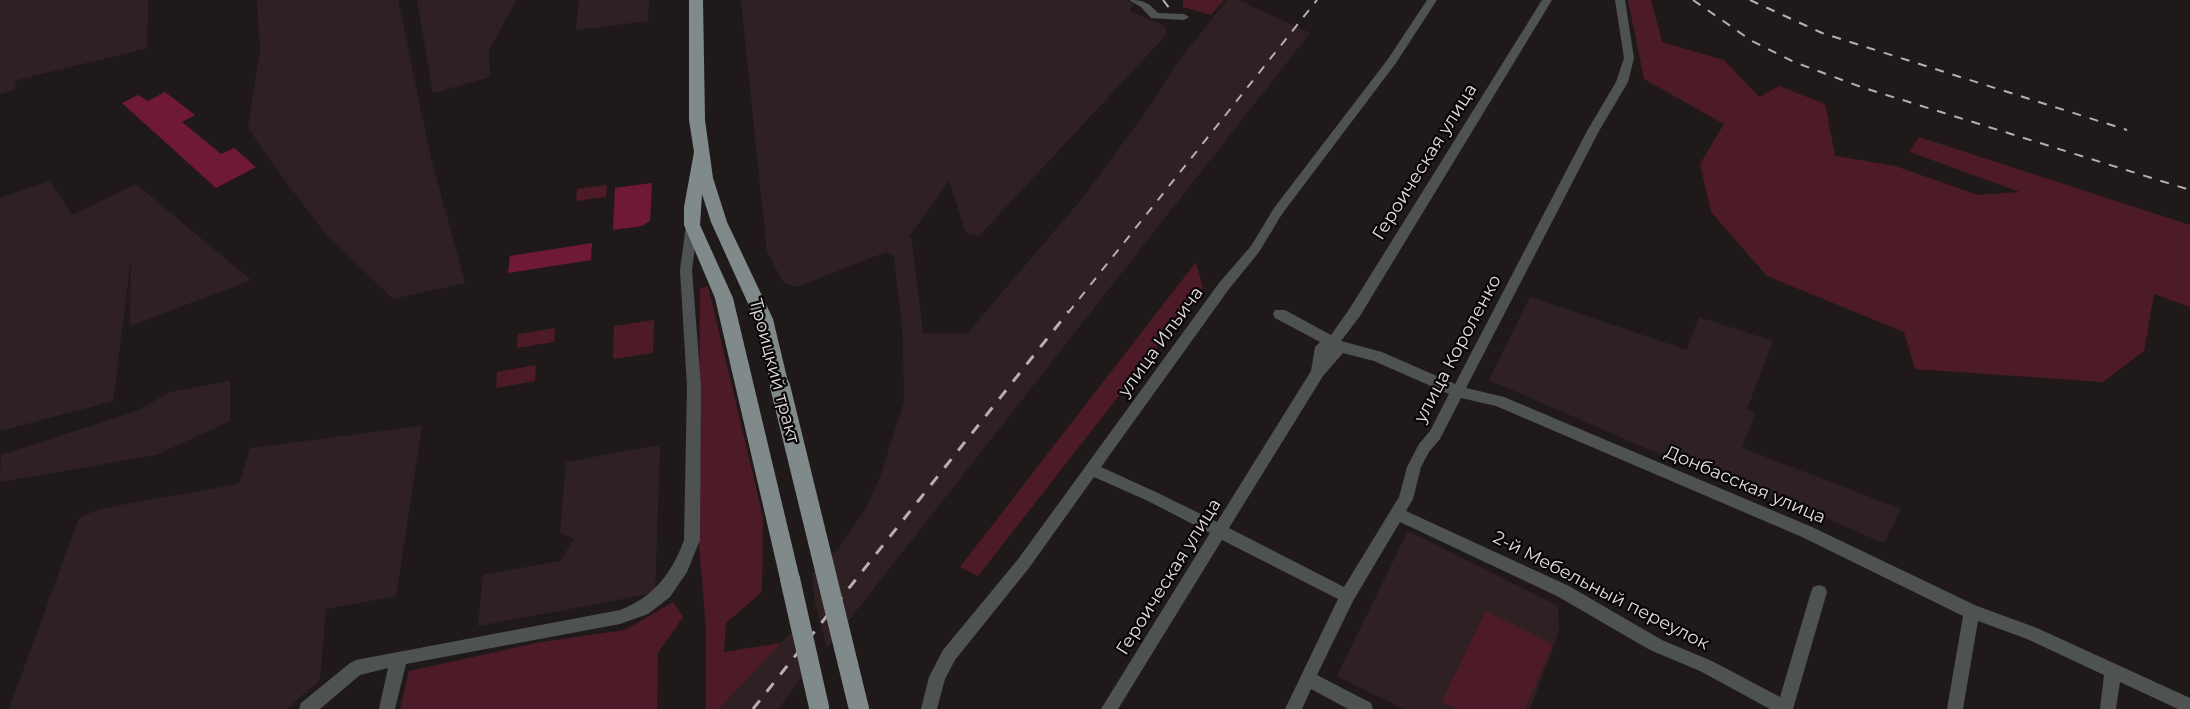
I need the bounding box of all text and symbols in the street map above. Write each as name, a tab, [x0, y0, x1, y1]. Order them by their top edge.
street label: Героическая улица	[1368, 80, 1482, 244]
street label: улица Короленко	[1410, 271, 1506, 427]
street label: улица Ильича	[1114, 283, 1208, 401]
street label: Троицкий тракт	[744, 296, 804, 446]
street label: Донбасская улица	[1661, 441, 1829, 529]
street label: Героическая улица	[1112, 495, 1226, 659]
street label: 2-й Мебельный переулок	[1489, 527, 1713, 655]

